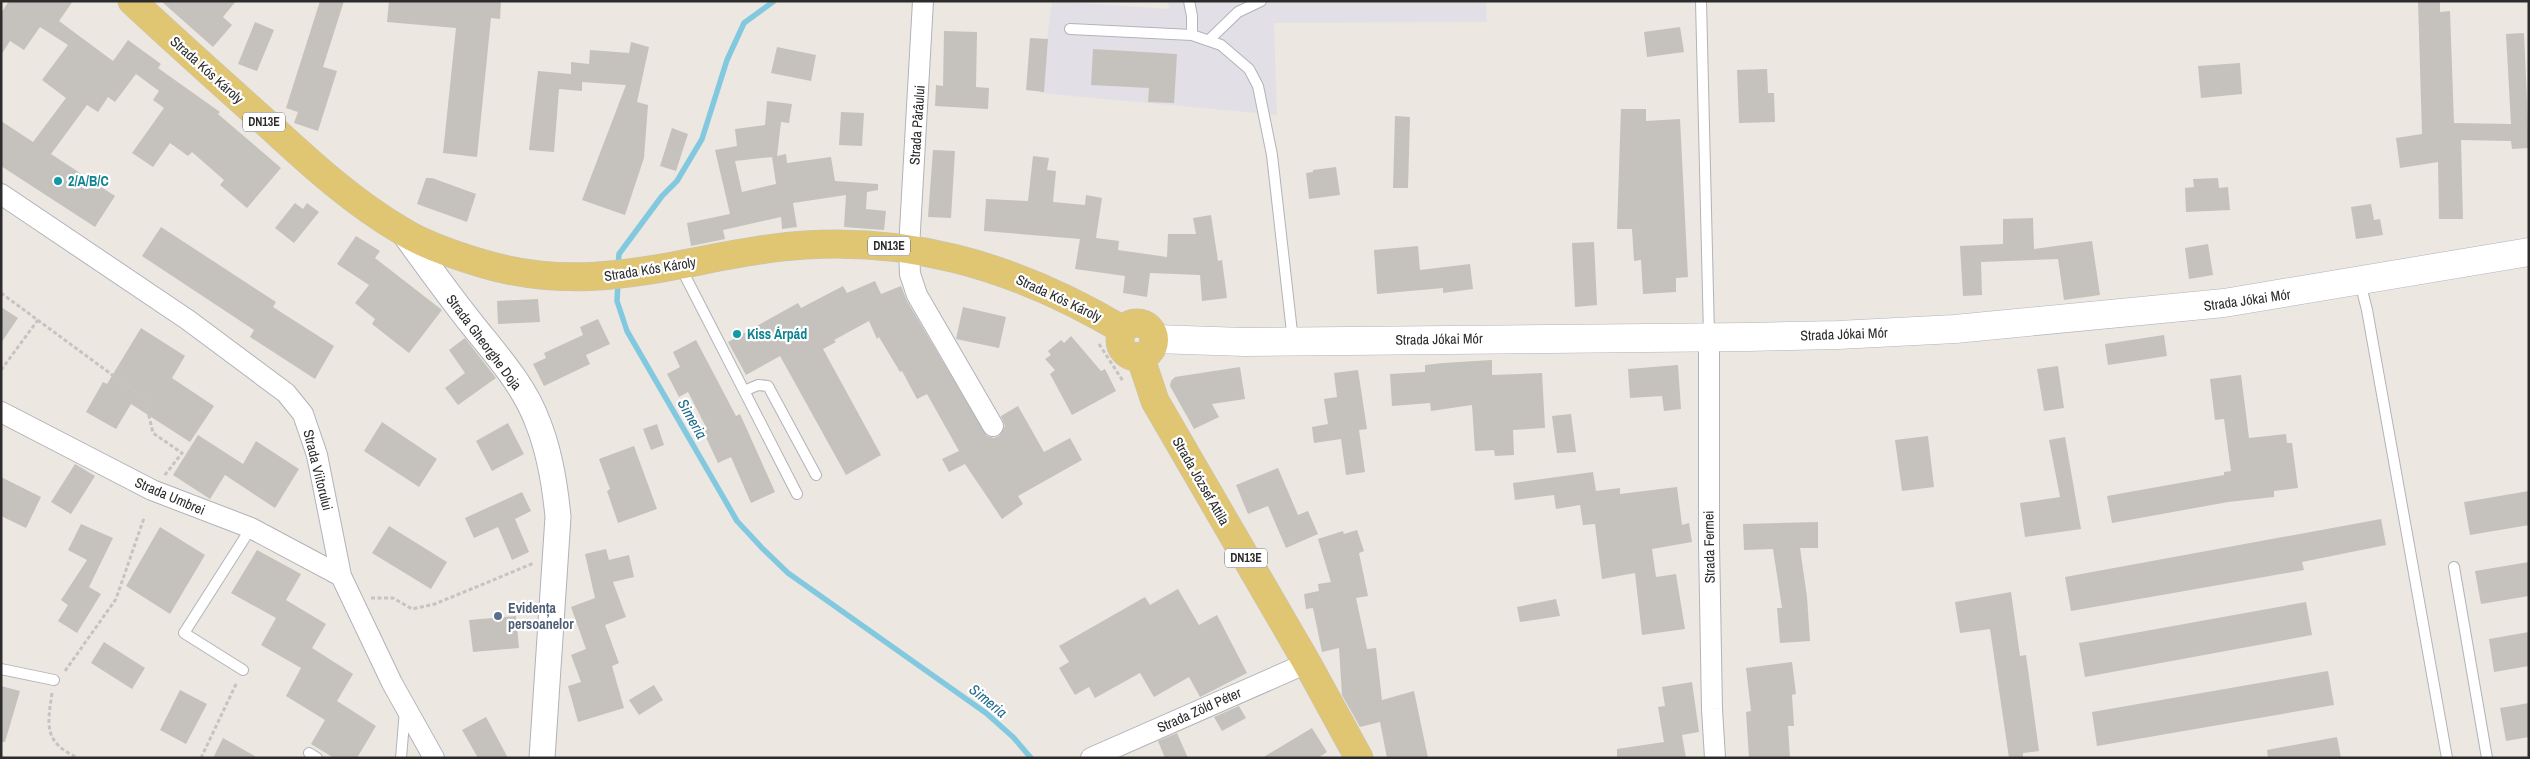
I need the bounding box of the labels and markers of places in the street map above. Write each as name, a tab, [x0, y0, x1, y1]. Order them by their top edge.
place label: 2/A/B/C	[68, 172, 109, 190]
marker: 2/A/B/C	[52, 175, 64, 187]
place label: Kiss Árpád	[747, 325, 807, 343]
marker: Kiss Árpád	[731, 328, 743, 340]
place label: Evidența persoanelor	[508, 599, 574, 633]
marker: Evidența persoanelor	[492, 610, 504, 622]

